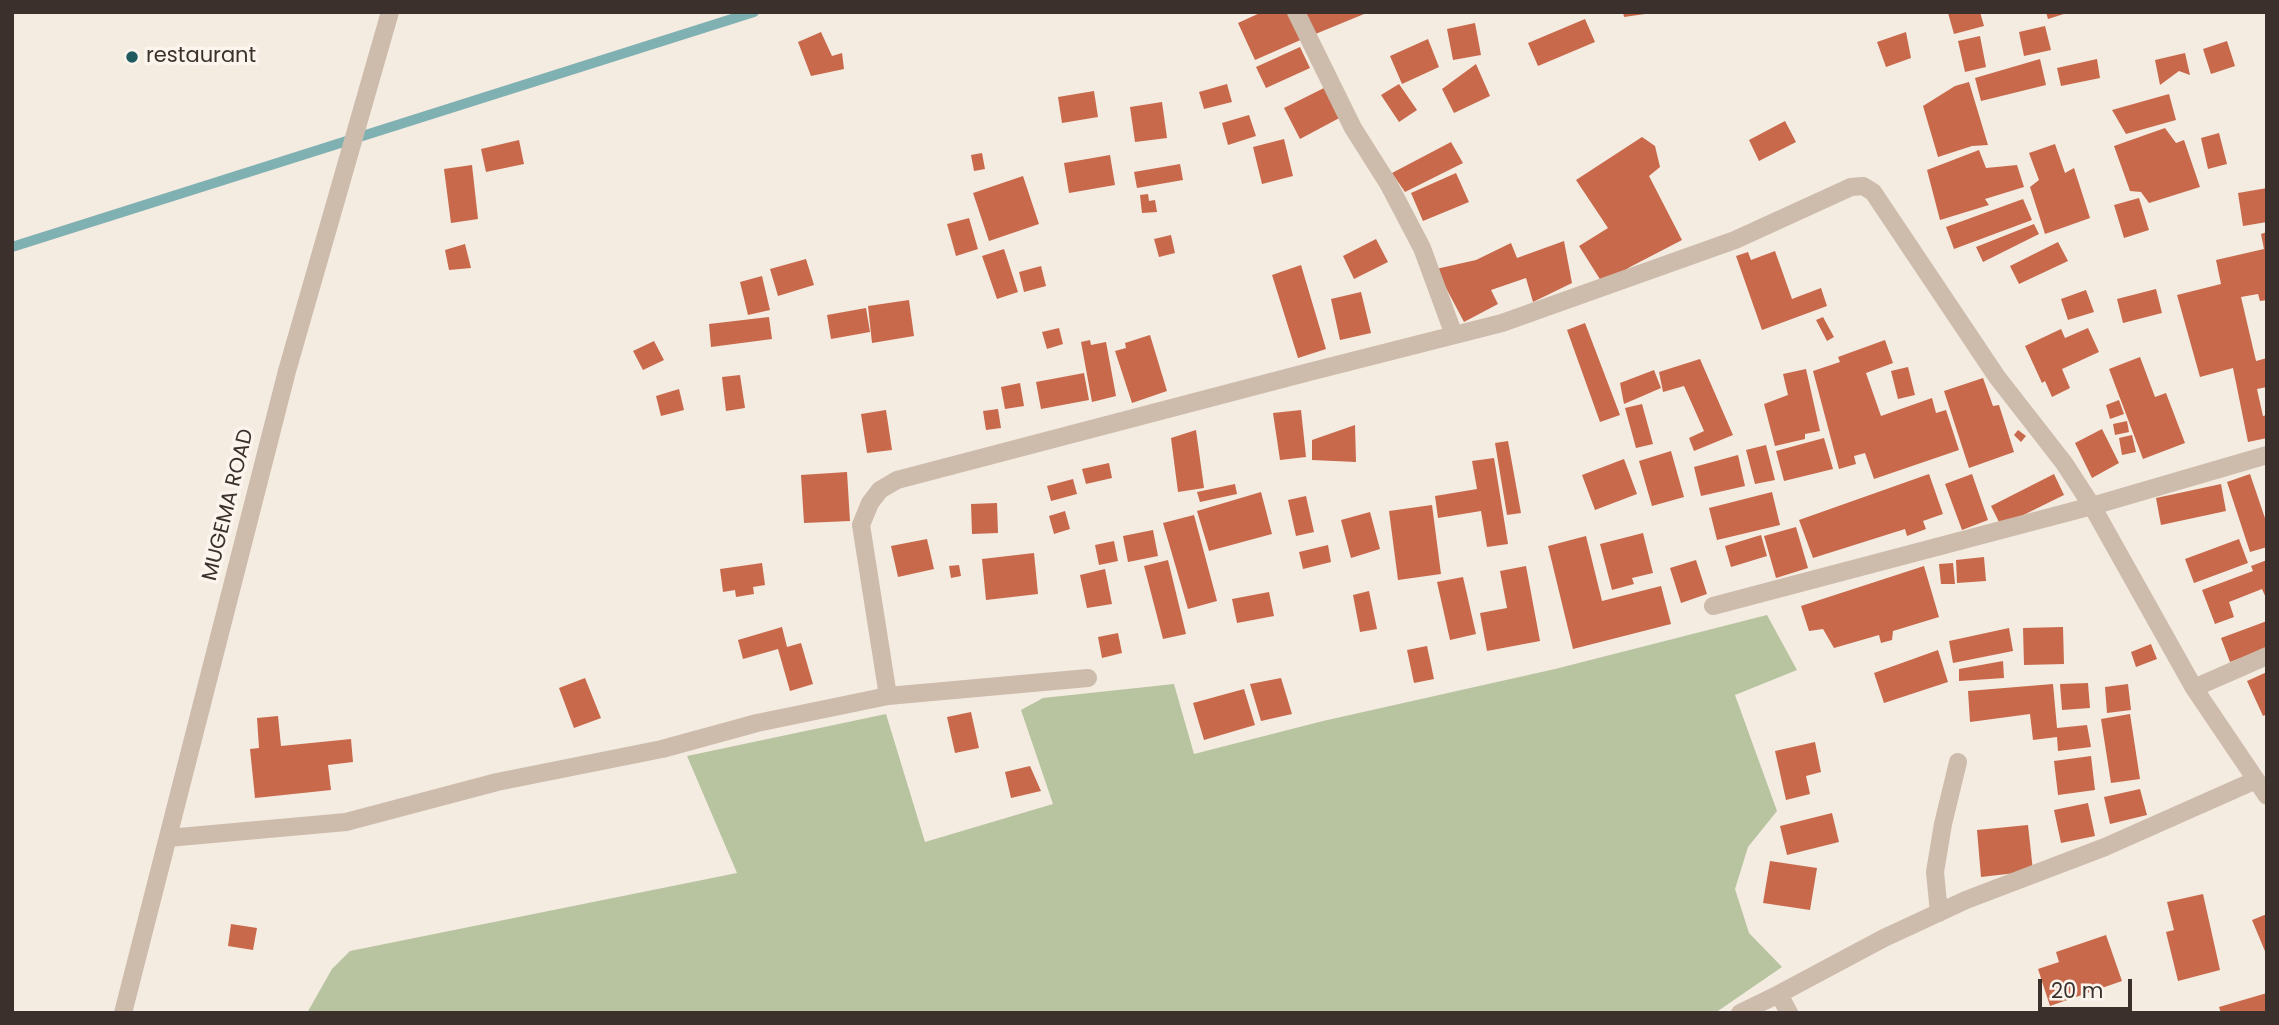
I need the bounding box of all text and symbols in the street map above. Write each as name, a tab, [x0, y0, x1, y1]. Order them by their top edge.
place label: restaurant	[146, 44, 256, 70]
marker: restaurant	[124, 49, 140, 65]
street label: MUGEMA ROAD	[198, 427, 260, 583]
scale bar	[2041, 965, 2136, 1009]
text: 20 m	[2051, 976, 2104, 1005]

